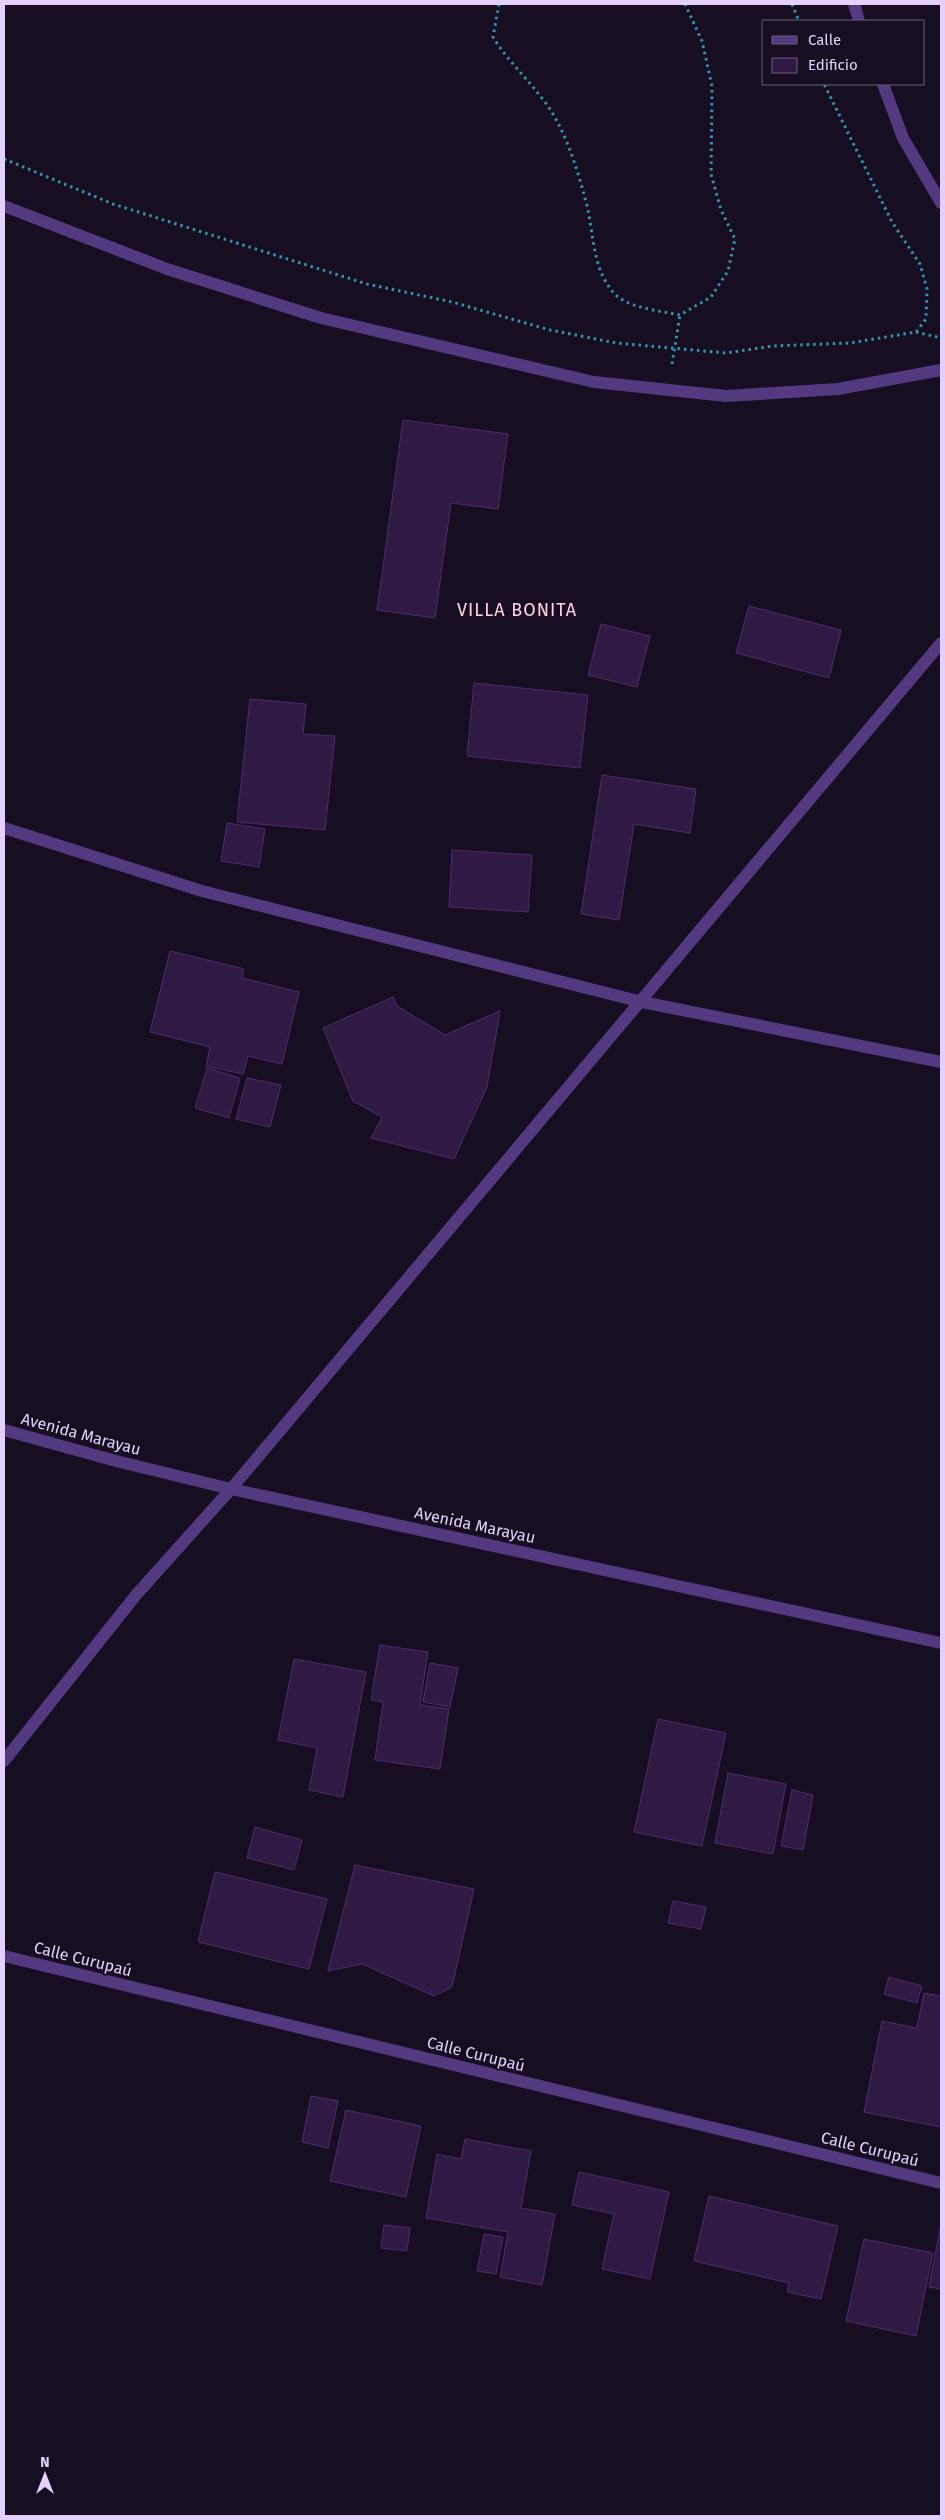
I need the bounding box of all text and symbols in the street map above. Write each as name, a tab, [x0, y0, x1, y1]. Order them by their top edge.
legend	[762, 20, 925, 85]
text: Calle	[808, 31, 841, 49]
text: Edificio	[808, 56, 858, 74]
district label: VILLA BONITA	[457, 599, 577, 621]
street label: Avenida Marayau	[19, 1409, 143, 1459]
street label: Avenida Marayau	[413, 1503, 537, 1547]
street label: Calle Curupaú	[32, 1938, 134, 1980]
street label: Calle Curupaú	[425, 2033, 527, 2075]
street label: Calle Curupaú	[819, 2128, 921, 2170]
north arrow	[20, 2450, 70, 2500]
text: N	[40, 2454, 50, 2471]

